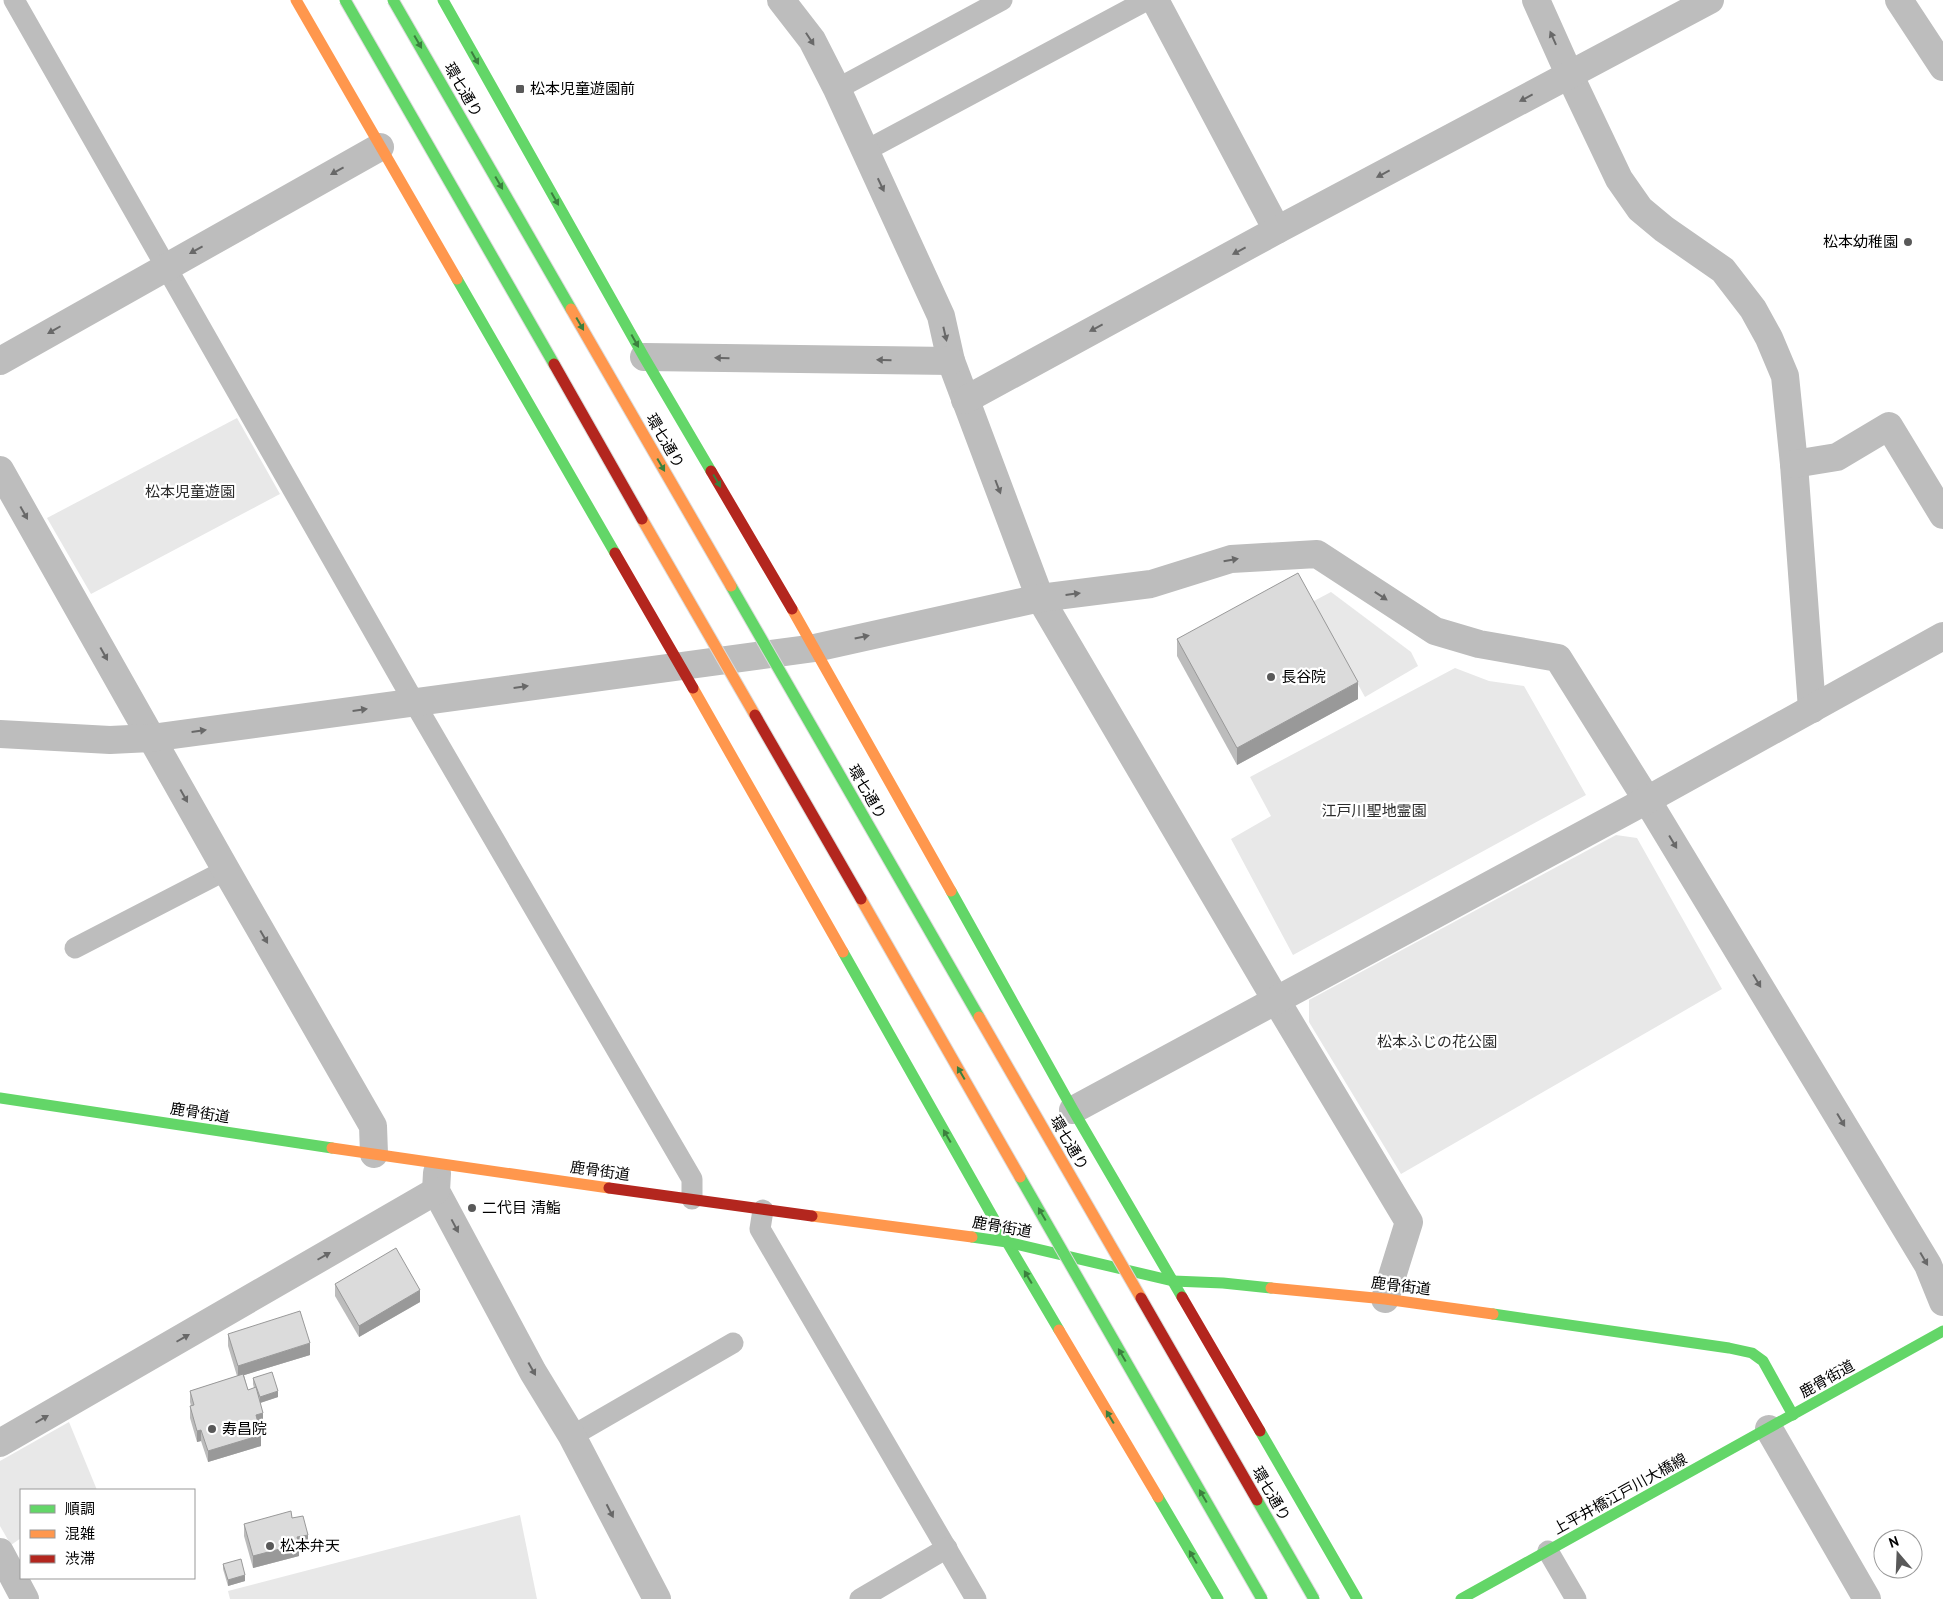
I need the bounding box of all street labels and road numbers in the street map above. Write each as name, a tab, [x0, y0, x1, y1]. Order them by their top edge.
street label: 環七通り	[440, 59, 487, 120]
street label: 環七通り	[642, 410, 689, 471]
street label: 環七通り	[844, 761, 891, 822]
street label: 鹿骨街道	[169, 1098, 231, 1127]
street label: 環七通り	[1046, 1112, 1093, 1173]
street label: 鹿骨街道	[569, 1157, 631, 1184]
street label: 鹿骨街道	[971, 1212, 1033, 1241]
street label: 鹿骨街道	[1370, 1272, 1432, 1299]
street label: 鹿骨街道	[1796, 1356, 1858, 1401]
street label: 上平井橋江戸川大橋線	[1550, 1449, 1690, 1538]
street label: 環七通り	[1248, 1463, 1295, 1524]

